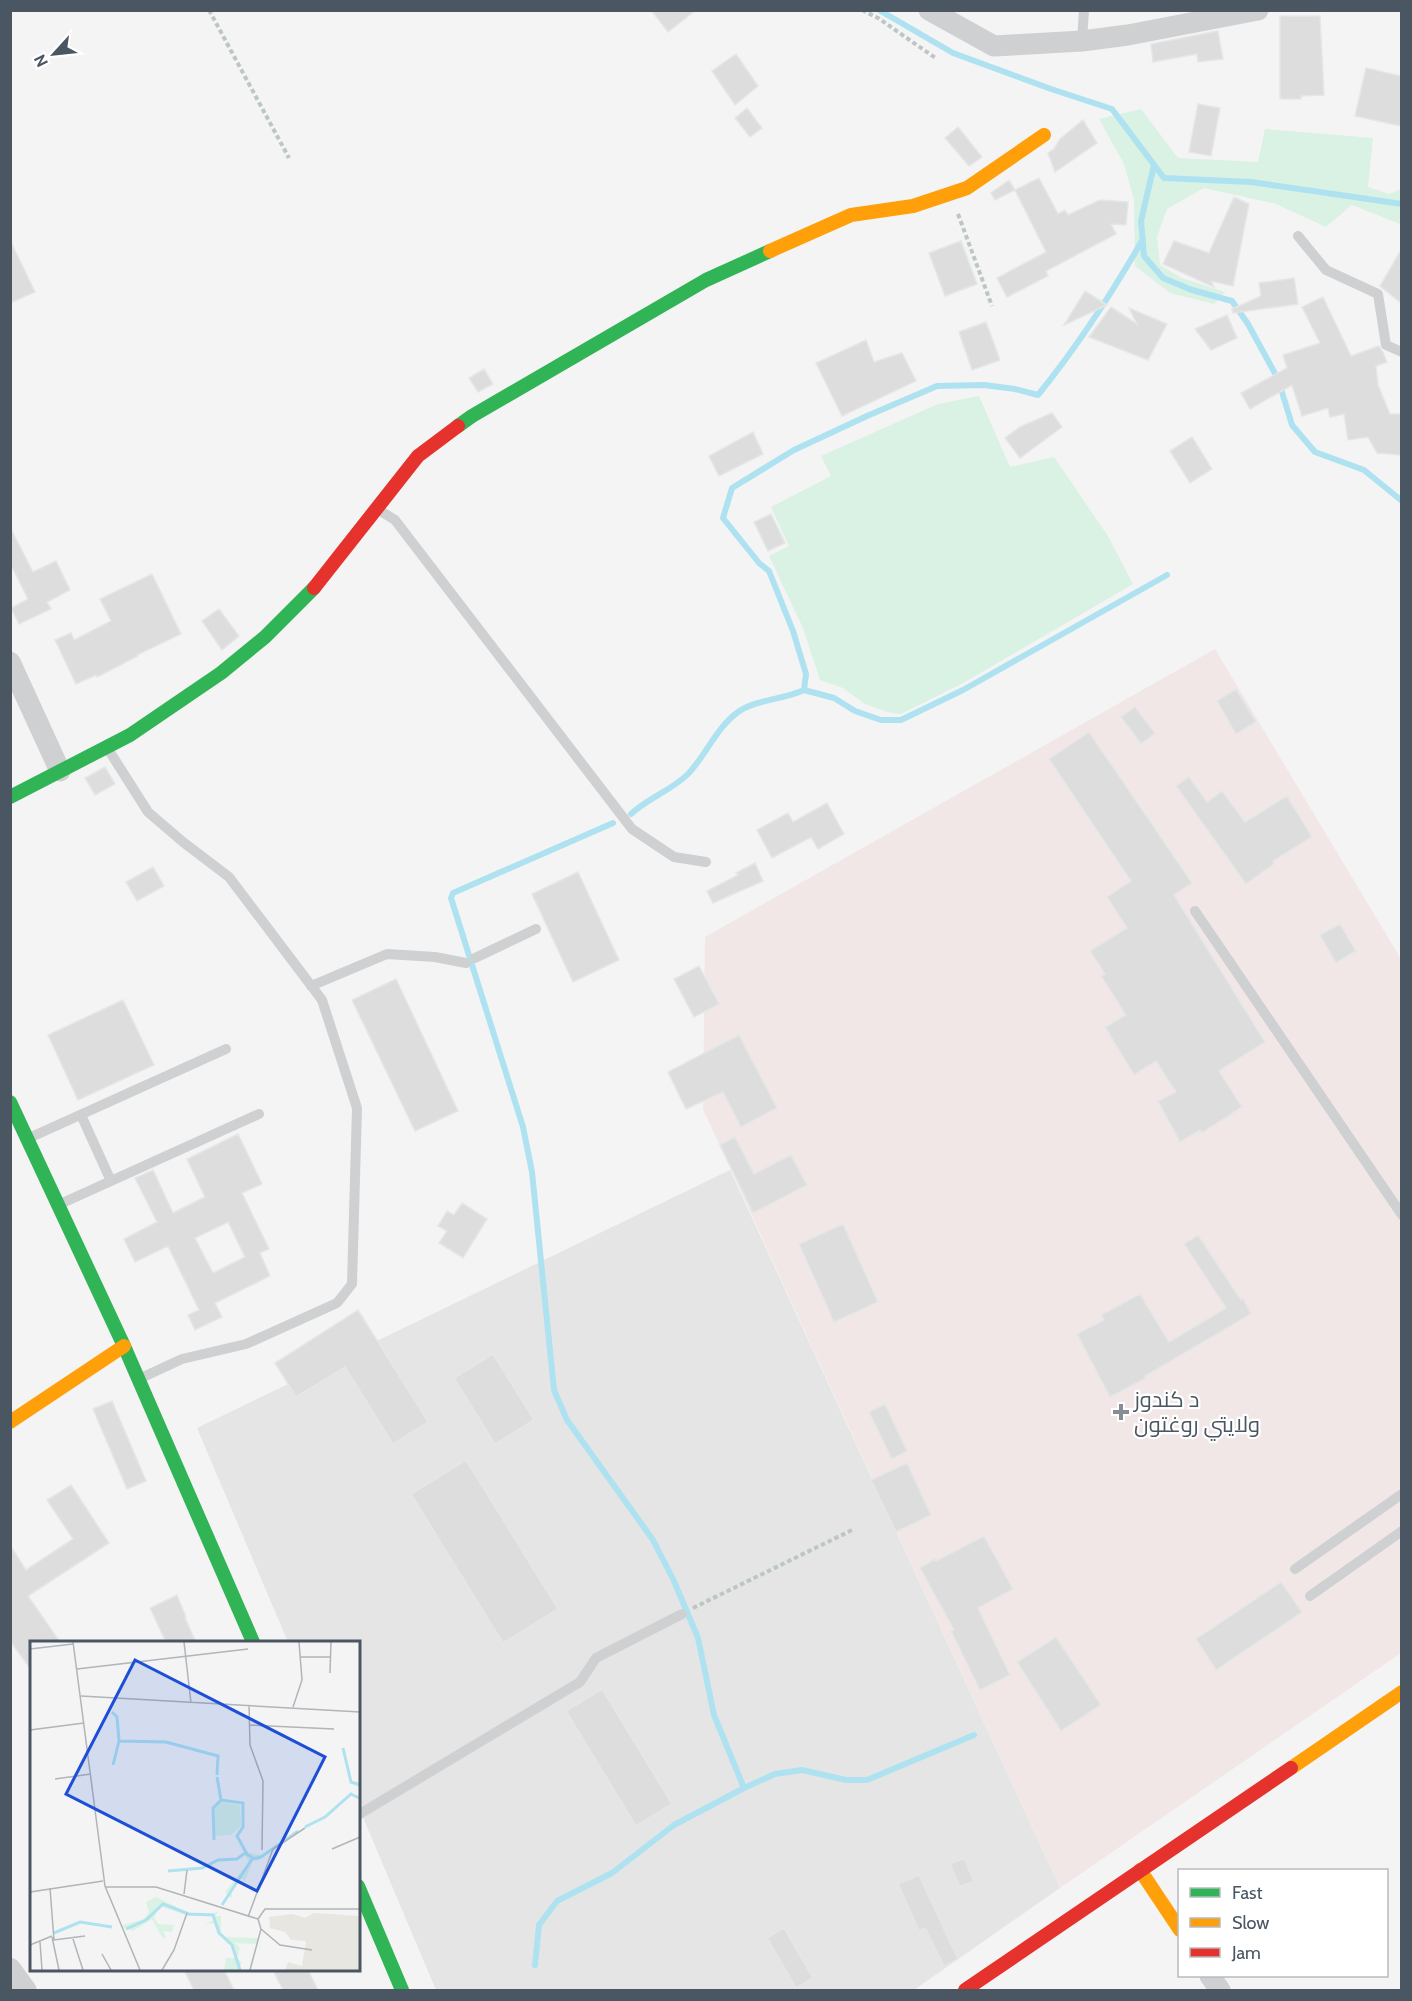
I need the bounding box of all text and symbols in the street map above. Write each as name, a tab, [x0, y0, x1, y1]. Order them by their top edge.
north arrow	[24, 24, 84, 84]
text: N	[30, 51, 52, 70]
place label: د کندوز ولایتي روغتون	[1132, 1386, 1260, 1441]
marker: د کندوز ولایتي روغتون	[1112, 1403, 1130, 1421]
inset map	[30, 1641, 360, 1971]
legend	[1178, 1869, 1388, 1977]
text: Fast	[1232, 1882, 1263, 1904]
text: Slow	[1232, 1912, 1269, 1934]
text: Jam	[1231, 1942, 1261, 1964]

